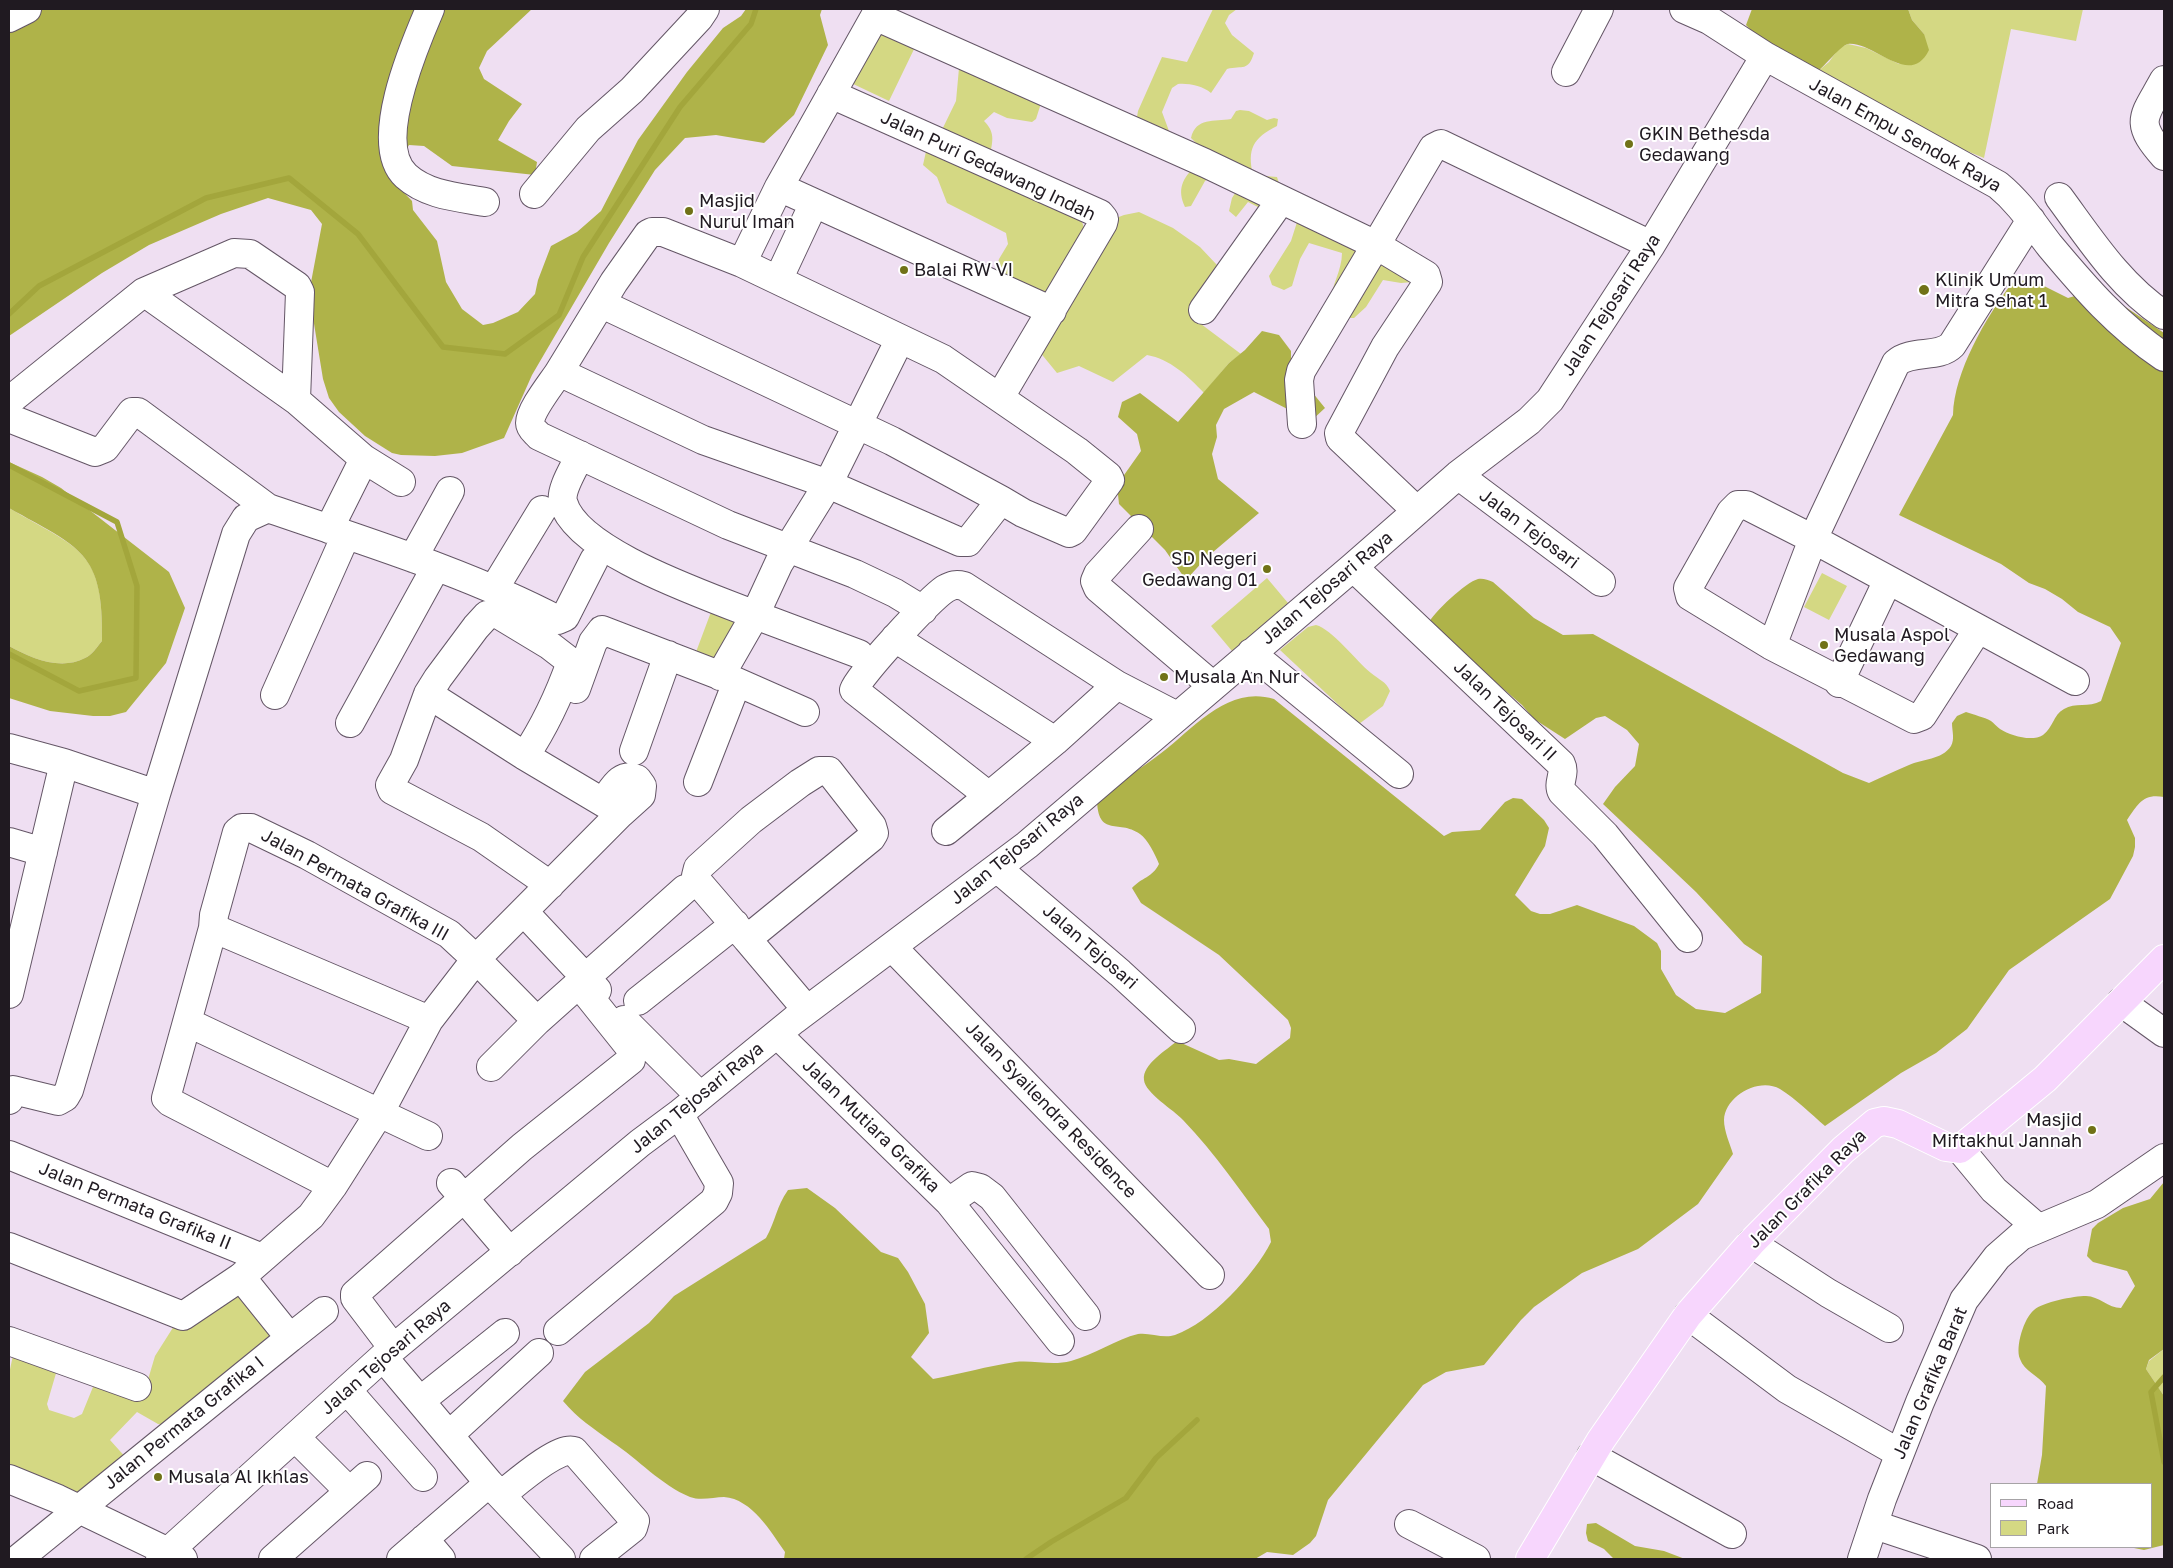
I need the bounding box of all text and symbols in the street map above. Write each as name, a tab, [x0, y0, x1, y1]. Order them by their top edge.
street label: Jalan Empu Sendok Raya	[1805, 73, 2005, 197]
street label: Jalan Puri Gedawang Indah	[877, 107, 1099, 225]
place label: GKIN Bethesda Gedawang	[1639, 123, 1770, 166]
marker: GKIN Bethesda Gedawang	[1623, 138, 1635, 150]
place label: Masjid Nurul Iman	[699, 190, 795, 232]
marker: Masjid Nurul Iman	[683, 205, 695, 217]
street label: Jalan Tejosari Raya	[1557, 230, 1665, 380]
place label: Balai RW VI	[914, 259, 1013, 281]
marker: Balai RW VI	[898, 264, 910, 276]
place label: Klinik Umum Mitra Sehat 1	[1935, 269, 2047, 312]
marker: Klinik Umum Mitra Sehat 1	[1917, 283, 1931, 297]
street label: Jalan Tejosari	[1475, 485, 1583, 573]
street label: Jalan Tejosari Raya	[1257, 527, 1397, 649]
place label: SD Negeri Gedawang 01	[1142, 548, 1257, 590]
marker: SD Negeri Gedawang 01	[1261, 563, 1273, 575]
place label: Musala Aspol Gedawang	[1834, 624, 1950, 666]
marker: Musala Aspol Gedawang	[1818, 639, 1830, 651]
street label: Jalan Tejosari II	[1449, 656, 1561, 766]
place label: Musala An Nur	[1174, 666, 1300, 688]
marker: Musala An Nur	[1158, 671, 1170, 683]
street label: Jalan Tejosari Raya	[946, 789, 1088, 909]
street label: Jalan Permata Grafika III	[257, 824, 453, 946]
street label: Jalan Tejosari	[1038, 900, 1142, 994]
street label: Jalan Syailendra Residence	[961, 1017, 1141, 1203]
street label: Jalan Tejosari Raya	[626, 1038, 768, 1158]
street label: Jalan Mutiara Grafika	[798, 1055, 944, 1197]
place label: Masjid Miftakhul Jannah	[1932, 1109, 2082, 1152]
marker: Masjid Miftakhul Jannah	[2086, 1124, 2098, 1136]
street label: Jalan Grafika Raya	[1743, 1125, 1871, 1253]
street label: Jalan Permata Grafika II	[36, 1157, 234, 1255]
street label: Jalan Tejosari Raya	[317, 1295, 455, 1419]
street label: Jalan Grafika Barat	[1888, 1303, 1972, 1463]
street label: Jalan Permata Grafika I	[100, 1352, 268, 1494]
place label: Musala Al Ikhlas	[168, 1466, 309, 1488]
marker: Musala Al Ikhlas	[152, 1471, 164, 1483]
legend	[1990, 1483, 2153, 1548]
text: Road	[2037, 1494, 2074, 1512]
text: Park	[2037, 1519, 2069, 1537]

